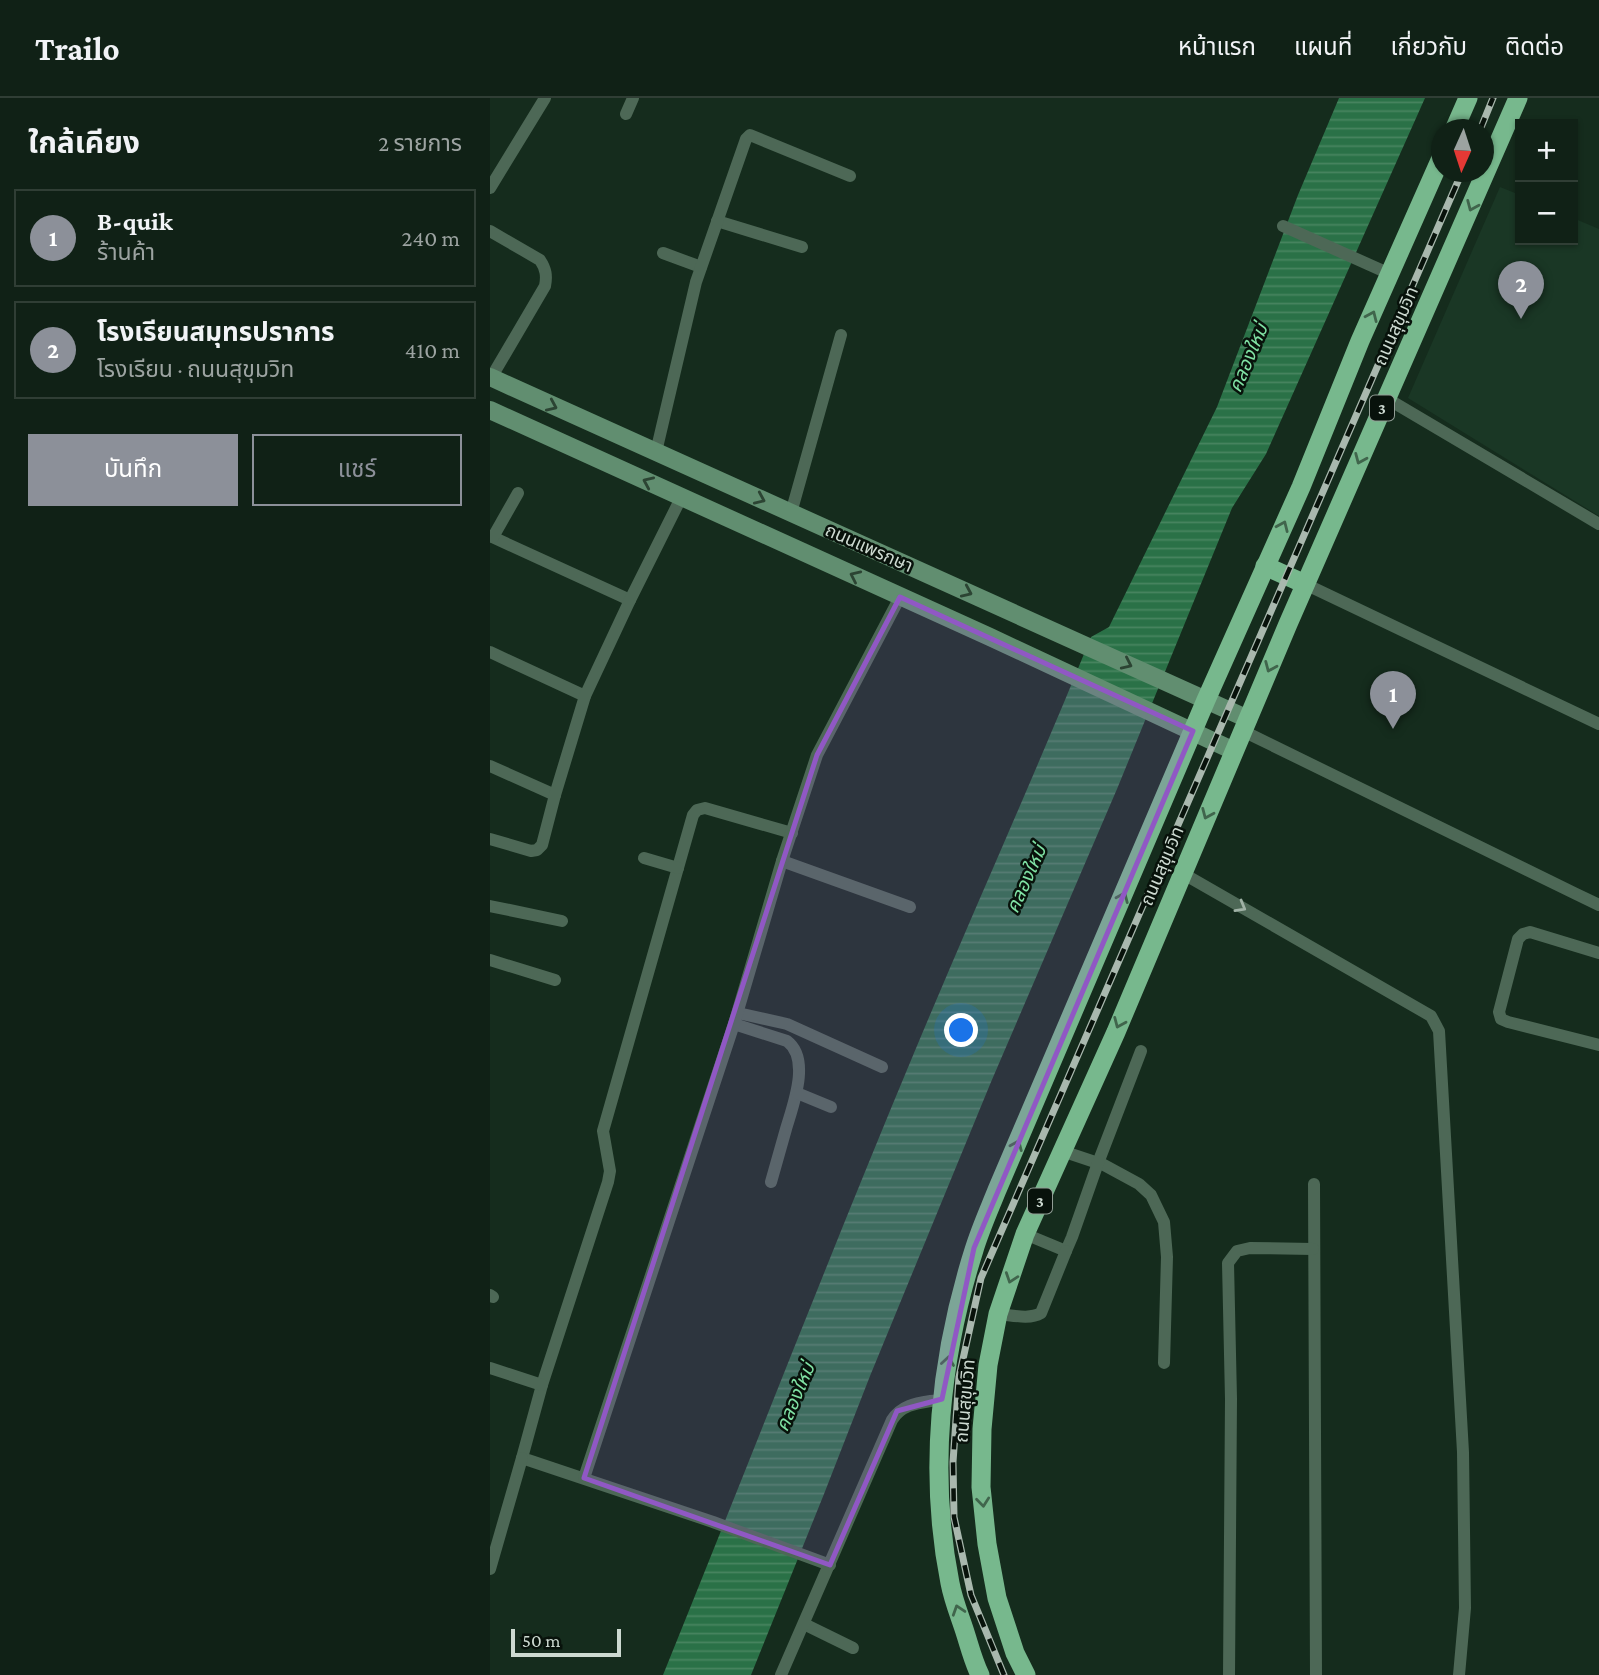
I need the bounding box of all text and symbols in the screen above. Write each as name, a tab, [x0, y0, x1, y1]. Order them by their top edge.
text: Trailo	[35, 30, 120, 67]
text: หน้าแรก	[1178, 33, 1256, 60]
text: แผนที่	[1294, 33, 1352, 60]
text: เกี่ยวกับ	[1390, 33, 1467, 60]
text: ติดต่อ	[1505, 33, 1564, 60]
north arrow	[1431, 119, 1494, 182]
map controls	[1515, 119, 1578, 245]
button: +	[1515, 119, 1578, 182]
text: ใกล้เคียง	[28, 126, 140, 159]
text: 2 รายการ	[378, 130, 462, 156]
button: −	[1515, 182, 1578, 245]
one-way arrow	[1466, 199, 1480, 211]
text: B-quik	[97, 207, 173, 236]
text: 1	[49, 225, 57, 251]
text: 240 m	[401, 225, 460, 251]
text: ร้านค้า	[97, 239, 155, 265]
pin: 2	[1498, 261, 1544, 319]
street label: ถนนสุขุมวิท	[1370, 284, 1423, 369]
one-way arrow	[1363, 311, 1377, 323]
text: โรงเรียนสมุทรปราการ	[97, 318, 334, 347]
water label: คลองใหม่	[1224, 318, 1273, 395]
text: 2	[47, 337, 59, 363]
text: 410 m	[405, 337, 460, 363]
text: โรงเรียน · ถนนสุขุมวิท	[97, 356, 294, 382]
road number: 3	[1370, 396, 1394, 420]
one-way arrow	[545, 398, 557, 412]
button: บันทึก	[28, 434, 238, 506]
button: แชร์	[252, 434, 462, 506]
one-way arrow	[1354, 451, 1368, 464]
one-way arrow	[643, 476, 655, 490]
one-way arrow	[753, 491, 765, 505]
street label: ถนนแพรกษา	[822, 520, 916, 576]
one-way arrow	[1275, 521, 1289, 533]
one-way arrow	[850, 570, 862, 584]
one-way arrow	[960, 584, 973, 598]
one-way arrow	[1120, 656, 1133, 670]
one-way arrow	[1264, 661, 1278, 673]
pin: 1	[1370, 671, 1416, 729]
one-way arrow	[1201, 806, 1215, 819]
street label: ถนนสุขุมวิท	[1136, 823, 1189, 909]
water label: คลองใหม่	[1002, 839, 1052, 916]
one-way arrow	[1115, 891, 1129, 904]
one-way arrow	[1234, 898, 1247, 911]
your location	[944, 1013, 978, 1047]
one-way arrow	[1113, 1016, 1127, 1029]
one-way arrow	[1009, 1139, 1023, 1152]
road number: 3	[1028, 1189, 1052, 1214]
one-way arrow	[1005, 1271, 1019, 1283]
one-way arrow	[940, 1355, 955, 1367]
water label: คลองใหม่	[771, 1357, 820, 1434]
street label: ถนนสุขุมวิท	[951, 1358, 980, 1444]
one-way arrow	[975, 1496, 990, 1507]
one-way arrow	[952, 1605, 966, 1617]
scale bar	[511, 1626, 621, 1658]
text: 50 m	[522, 1630, 561, 1651]

